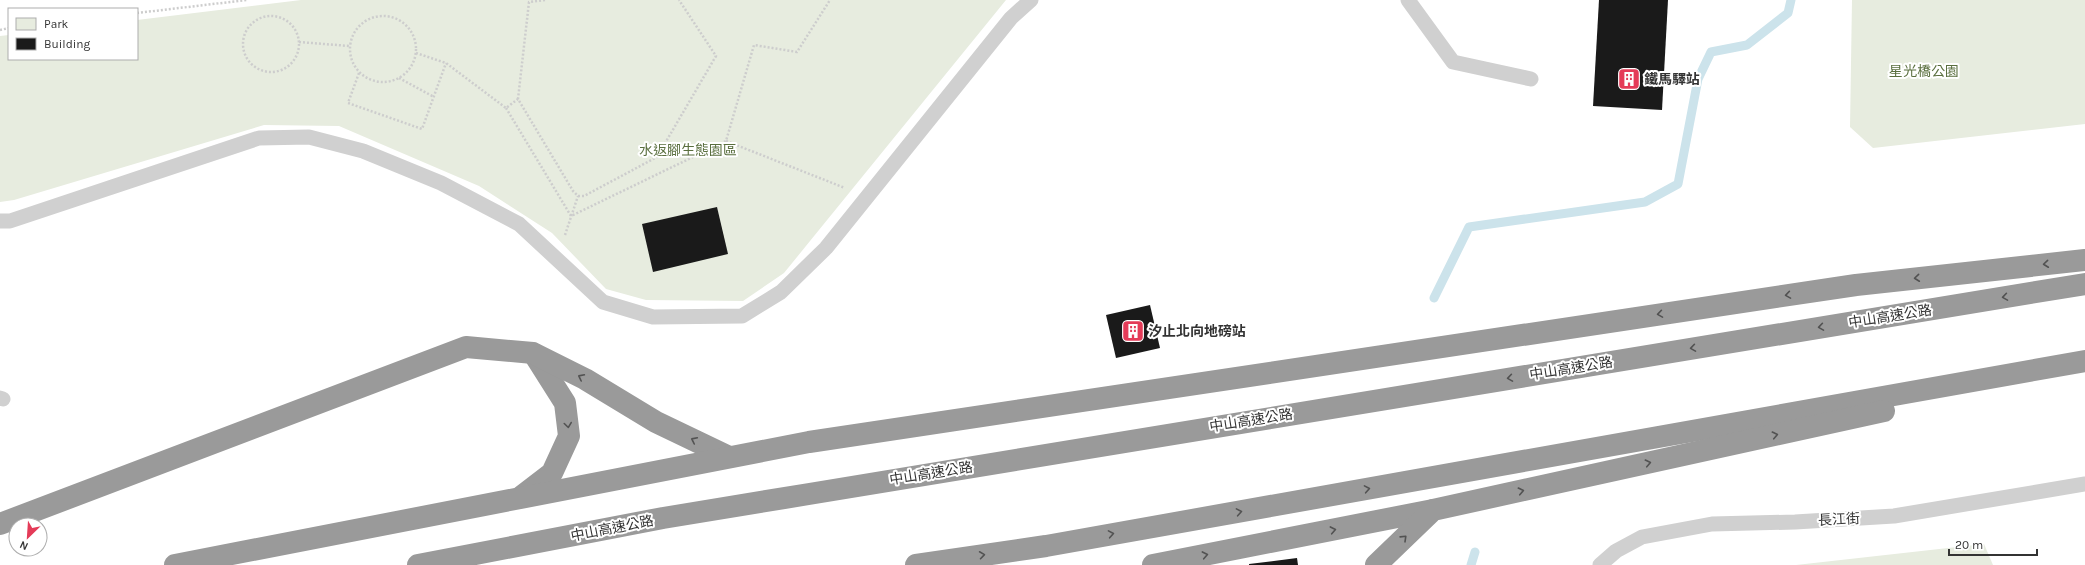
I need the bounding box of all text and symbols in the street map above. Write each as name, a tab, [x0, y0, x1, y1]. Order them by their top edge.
legend	[8, 8, 138, 60]
text: Park	[44, 17, 69, 31]
text: Building	[44, 37, 91, 51]
park label: 星光橋公園	[1889, 63, 1959, 80]
building icon: 鐵馬驛站	[1616, 66, 1642, 92]
place label: 鐵馬驛站	[1644, 71, 1700, 88]
park label: 水返腳生態園區	[639, 142, 737, 159]
one-way arrow	[2043, 259, 2049, 268]
one-way arrow	[1914, 273, 1920, 282]
one-way arrow	[1785, 290, 1791, 299]
one-way arrow	[2002, 292, 2008, 301]
street label: 中山高速公路	[1847, 302, 1933, 331]
one-way arrow	[1657, 309, 1663, 318]
building icon: 汐止北向地磅站	[1120, 318, 1146, 344]
one-way arrow	[1818, 322, 1825, 331]
place label: 汐止北向地磅站	[1148, 323, 1246, 340]
one-way arrow	[1690, 343, 1696, 352]
street label: 中山高速公路	[1528, 354, 1614, 383]
one-way arrow	[1507, 373, 1513, 382]
one-way arrow	[577, 374, 585, 382]
street label: 中山高速公路	[1208, 406, 1294, 435]
one-way arrow	[563, 421, 572, 428]
one-way arrow	[1772, 432, 1778, 440]
one-way arrow	[691, 437, 698, 445]
street label: 中山高速公路	[888, 459, 974, 488]
one-way arrow	[1645, 459, 1651, 467]
one-way arrow	[1364, 485, 1370, 494]
one-way arrow	[1518, 487, 1524, 495]
one-way arrow	[1236, 508, 1242, 516]
street label: 長江街	[1818, 510, 1860, 529]
street label: 中山高速公路	[569, 512, 655, 545]
north arrow	[8, 517, 48, 557]
one-way arrow	[1330, 526, 1336, 534]
one-way arrow	[1108, 531, 1114, 539]
scale bar	[1949, 531, 2037, 557]
one-way arrow	[1400, 536, 1407, 543]
text: N	[18, 538, 30, 553]
text: 20 m	[1955, 538, 1983, 552]
one-way arrow	[979, 551, 986, 560]
one-way arrow	[1202, 551, 1209, 559]

